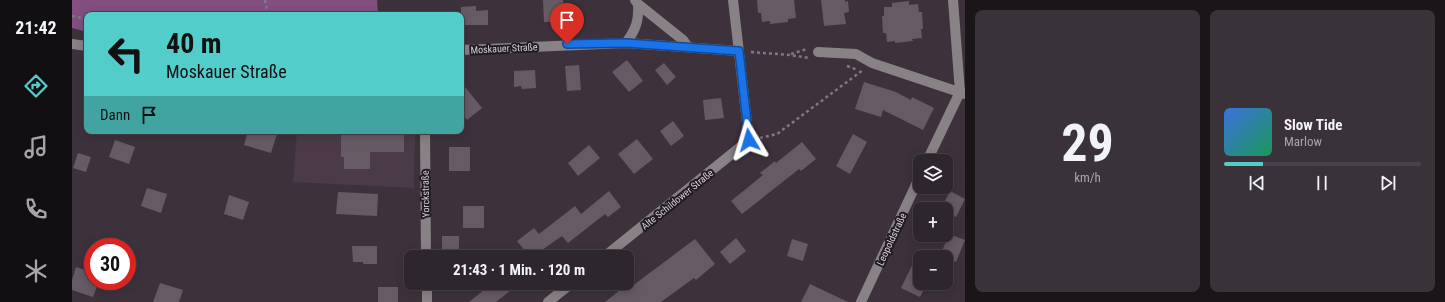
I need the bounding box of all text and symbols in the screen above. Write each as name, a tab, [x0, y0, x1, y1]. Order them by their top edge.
pin	[550, 3, 584, 44]
icon: arrive	[556, 9, 578, 31]
text: 21:42	[15, 17, 57, 38]
text: 40 m	[166, 27, 222, 60]
icon: left	[100, 28, 152, 80]
street label: Moskauer Straße	[470, 41, 538, 56]
text: Moskauer Straße	[166, 61, 287, 82]
icon: directions	[22, 72, 50, 100]
icon: arrive	[138, 104, 160, 126]
text: Dann	[100, 106, 130, 124]
text: 29	[1061, 113, 1114, 174]
text: Slow Tide	[1284, 116, 1342, 134]
position arrow	[728, 119, 770, 161]
icon: music	[22, 133, 50, 161]
text: Marlow	[1284, 134, 1322, 149]
map controls	[913, 154, 953, 290]
button: layers	[913, 154, 953, 194]
street label: Alte Schildower Straße	[639, 167, 716, 232]
street label: Yorckstraße	[420, 170, 431, 218]
text: km/h	[1074, 170, 1101, 185]
icon: previous	[1246, 172, 1268, 194]
icon: pause	[1311, 172, 1333, 194]
icon: next	[1377, 172, 1399, 194]
icon: phone	[22, 195, 50, 223]
button: +	[913, 202, 953, 242]
street label: Leopoldstraße	[874, 211, 909, 267]
speed limit sign: 30	[84, 238, 136, 290]
button: −	[913, 250, 953, 290]
icon: climate	[22, 257, 50, 285]
text: 21:43 · 1 Min. · 120 m	[453, 261, 585, 279]

